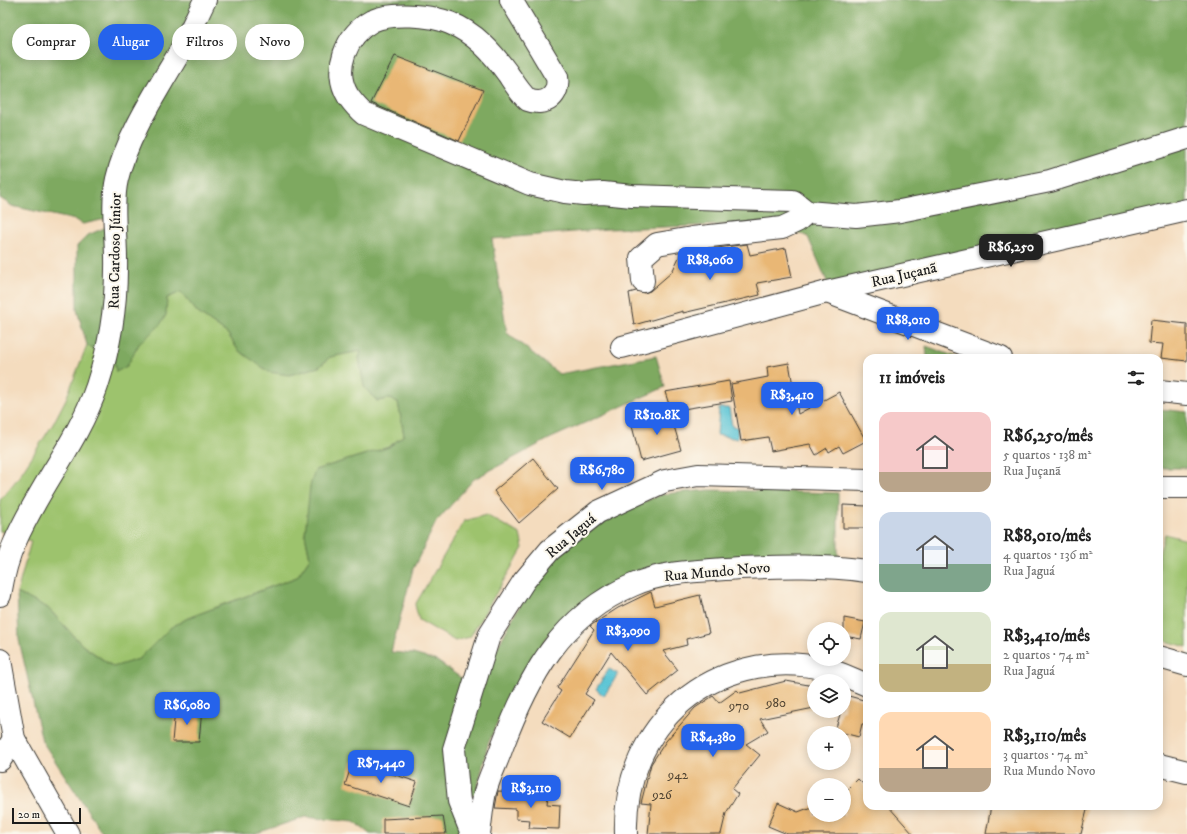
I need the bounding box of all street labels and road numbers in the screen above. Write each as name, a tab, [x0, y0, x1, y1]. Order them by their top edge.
street label: Rua Cardoso Júnior	[104, 192, 126, 309]
street label: Rua Juçanã	[869, 258, 939, 292]
street label: Rua Jaguá	[542, 509, 600, 562]
street label: Rua Mundo Novo	[663, 558, 771, 586]

